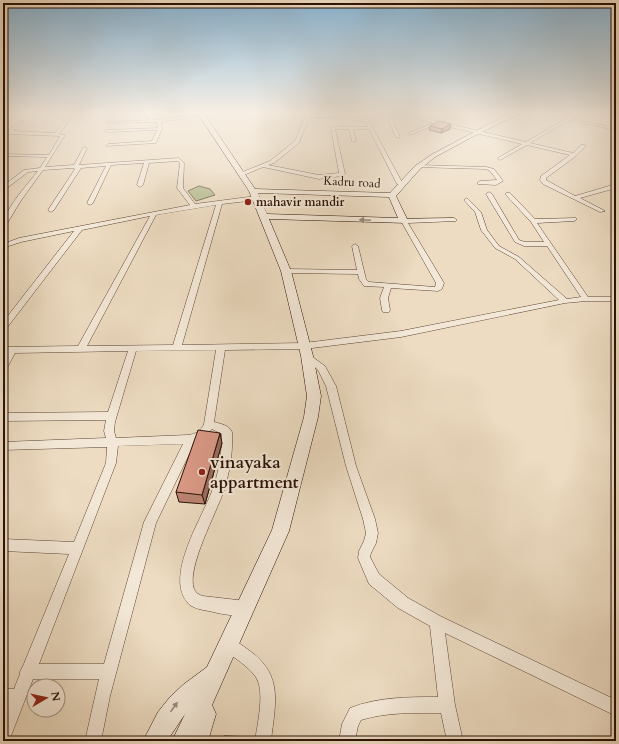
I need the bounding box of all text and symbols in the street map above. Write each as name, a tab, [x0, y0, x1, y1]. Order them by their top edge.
street label: Kadru road	[323, 173, 382, 192]
place label: mahavir mandir	[256, 194, 345, 210]
marker: mahavir mandir	[243, 197, 253, 207]
one-way arrow	[359, 216, 371, 223]
place label: vinayaka appartment	[210, 451, 299, 494]
marker: vinayaka appartment	[197, 467, 207, 477]
north arrow	[26, 678, 66, 718]
text: N	[47, 691, 64, 703]
one-way arrow	[170, 702, 179, 713]

